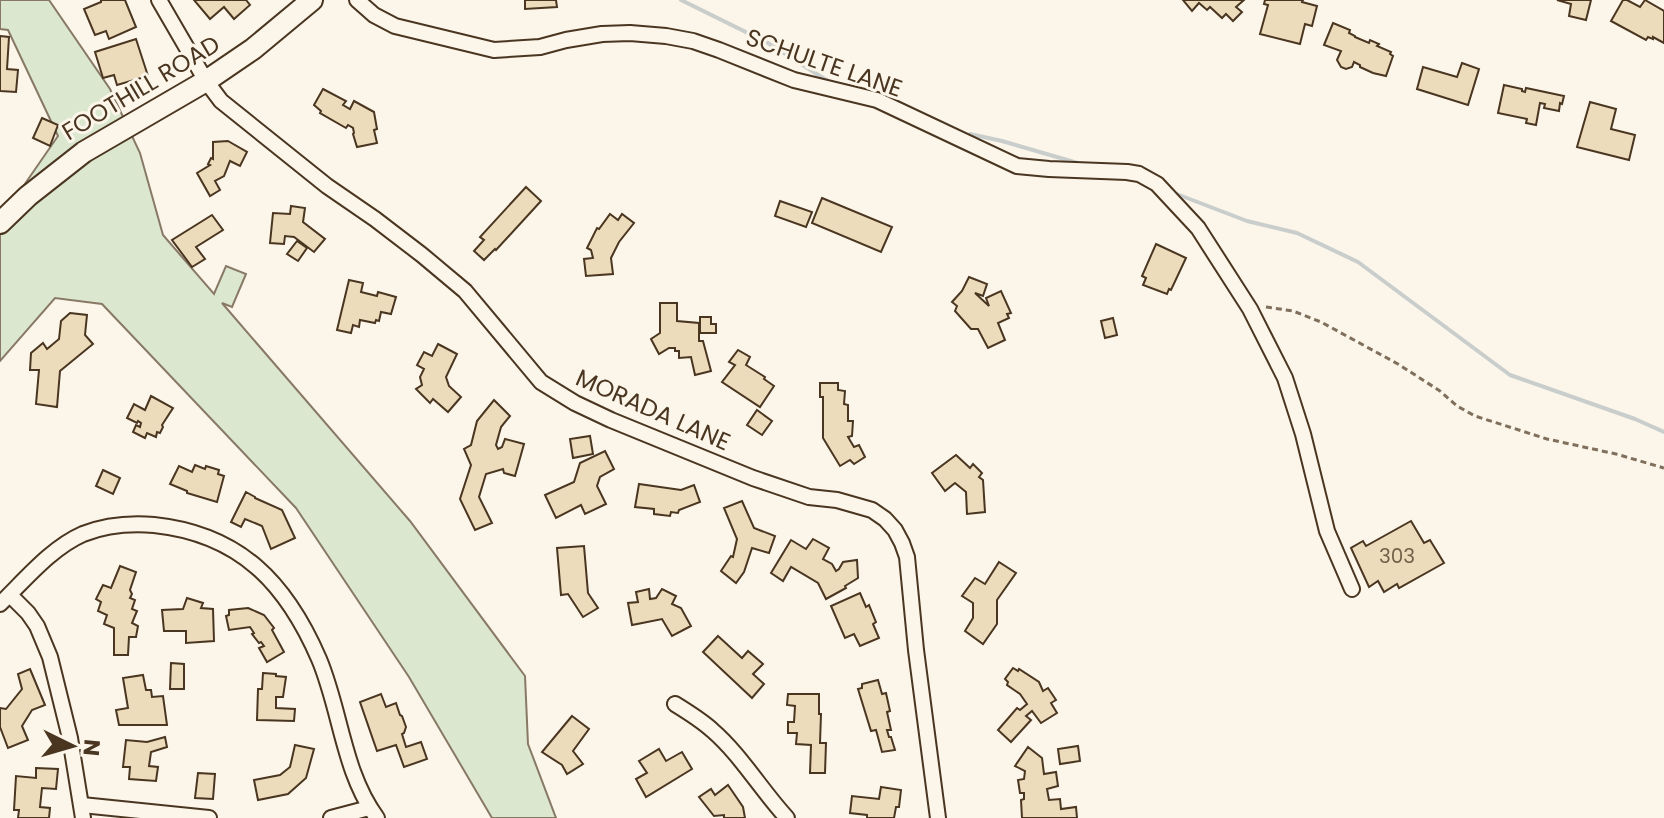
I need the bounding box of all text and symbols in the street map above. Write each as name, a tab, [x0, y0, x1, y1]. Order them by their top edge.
street label: SCHULTE LANE	[742, 20, 907, 105]
street label: FOOTHILL ROAD	[55, 27, 226, 148]
street label: MORADA LANE	[571, 361, 736, 458]
house number: 303	[1379, 542, 1415, 570]
north arrow	[32, 706, 112, 786]
text: N	[75, 738, 108, 757]

